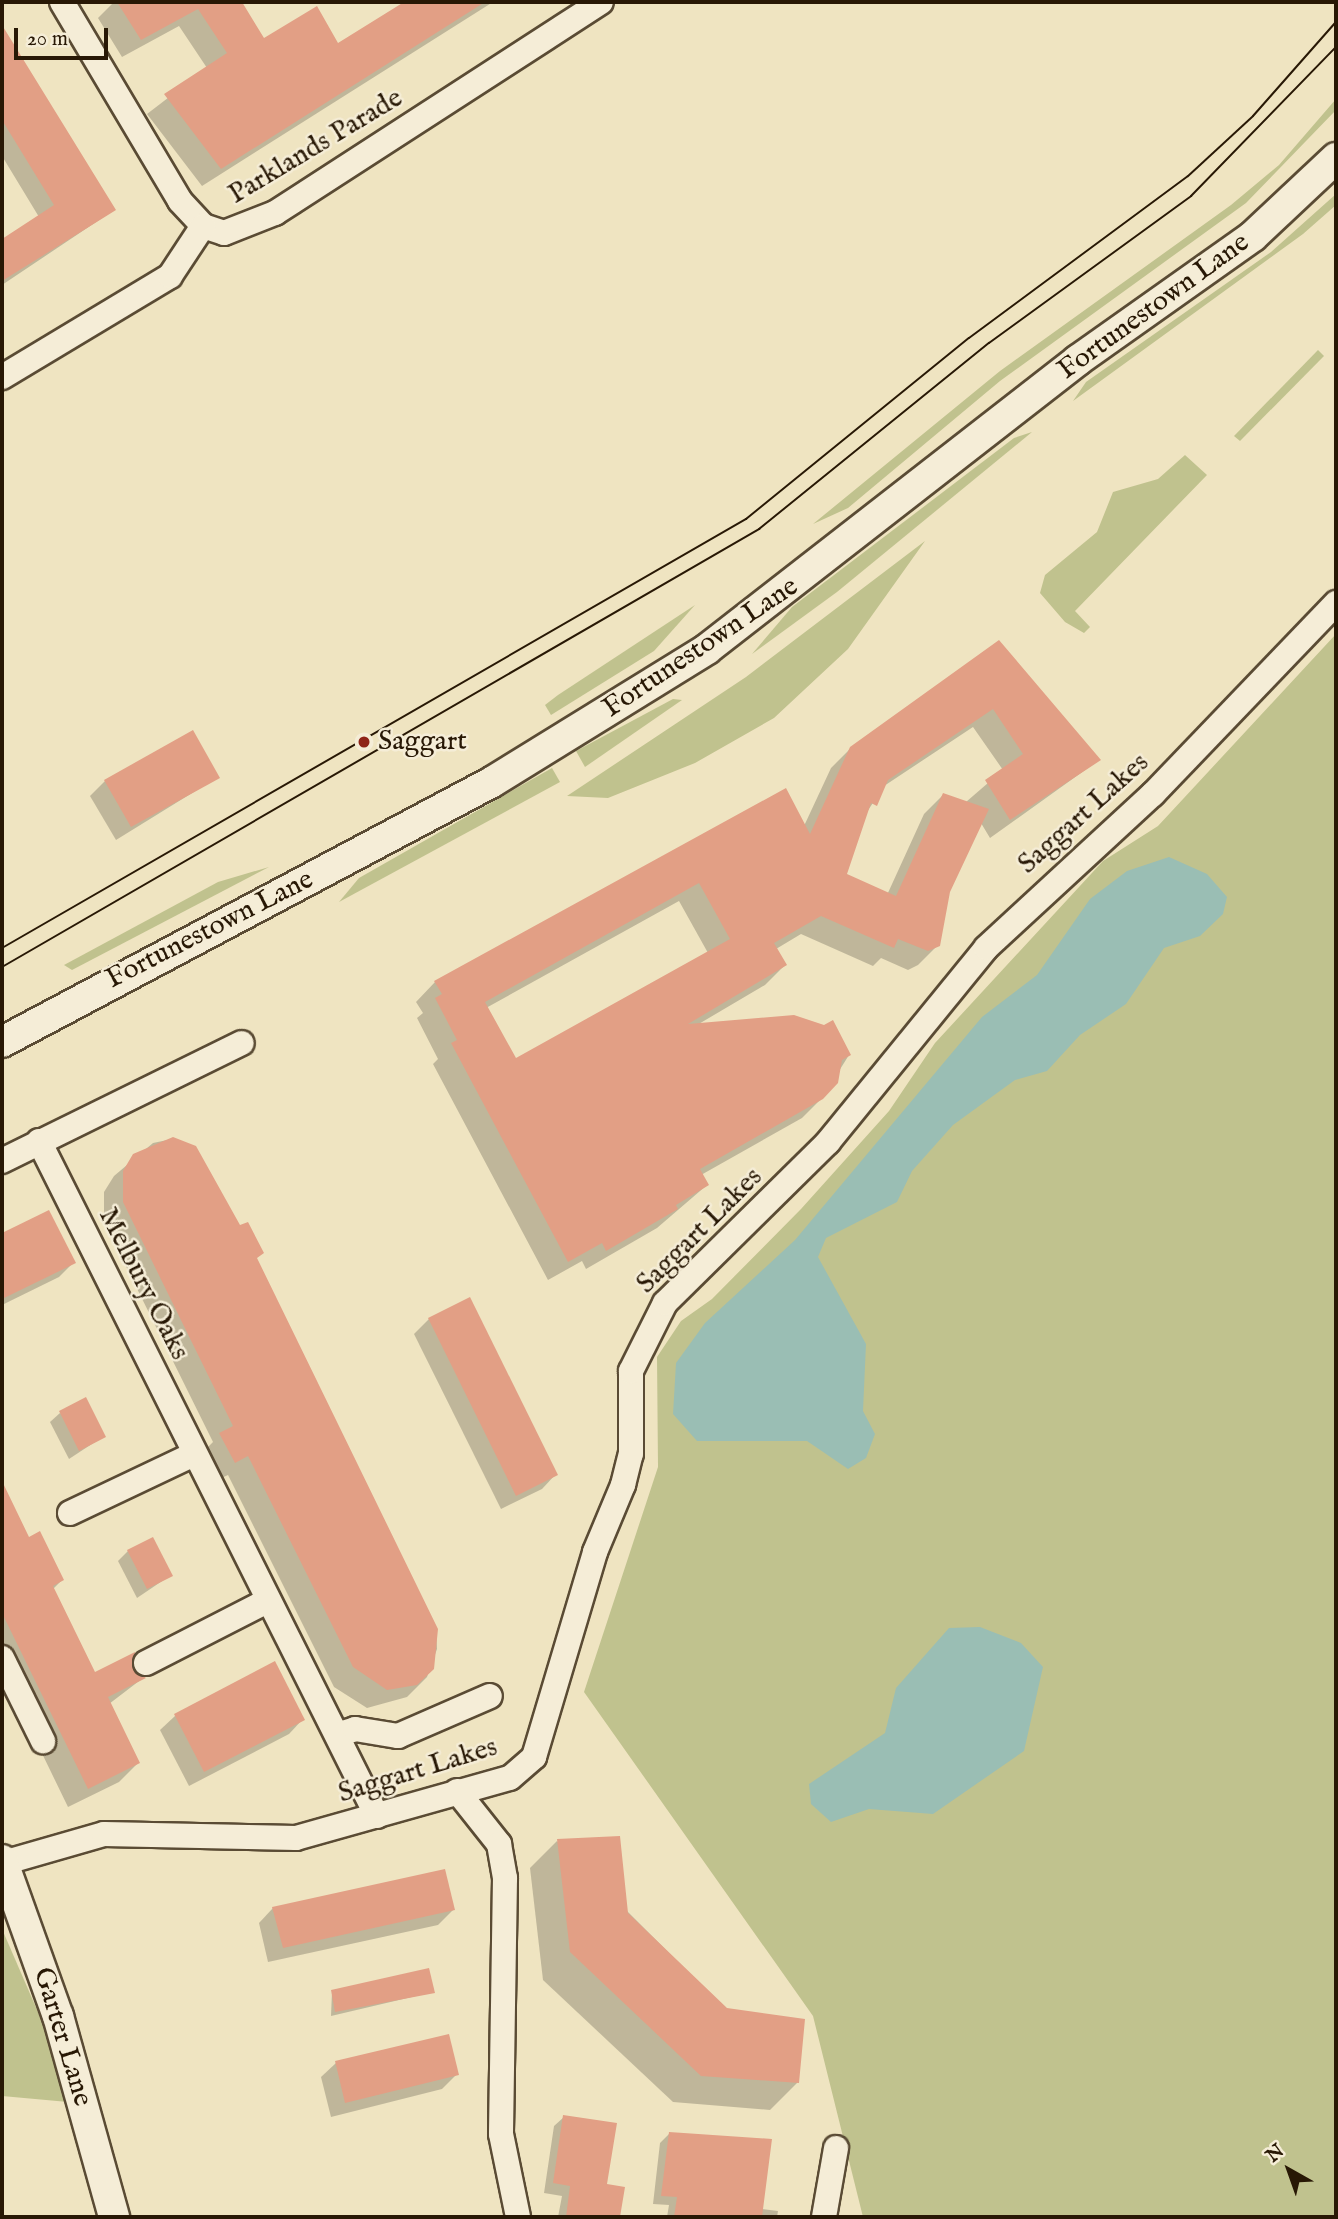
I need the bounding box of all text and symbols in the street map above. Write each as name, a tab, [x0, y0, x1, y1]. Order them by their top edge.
scale bar	[18, 14, 112, 58]
text: 20 m	[27, 26, 68, 53]
street label: Parklands Parade	[223, 82, 409, 212]
street label: Fortunestown Lane	[1052, 226, 1256, 388]
street label: Fortunestown Lane	[597, 570, 805, 726]
place label: Saggart	[378, 725, 467, 759]
marker: Saggart	[356, 734, 372, 750]
street label: Saggart Lakes	[1012, 747, 1156, 881]
street label: Fortunestown Lane	[101, 863, 319, 997]
street label: Saggart Lakes	[630, 1161, 770, 1301]
street label: Melbury Oaks	[90, 1202, 196, 1366]
street label: Saggart Lakes	[334, 1731, 502, 1811]
street label: Garter Lane	[25, 1964, 99, 2110]
north arrow	[1254, 2135, 1324, 2205]
text: N	[1261, 2139, 1290, 2168]

